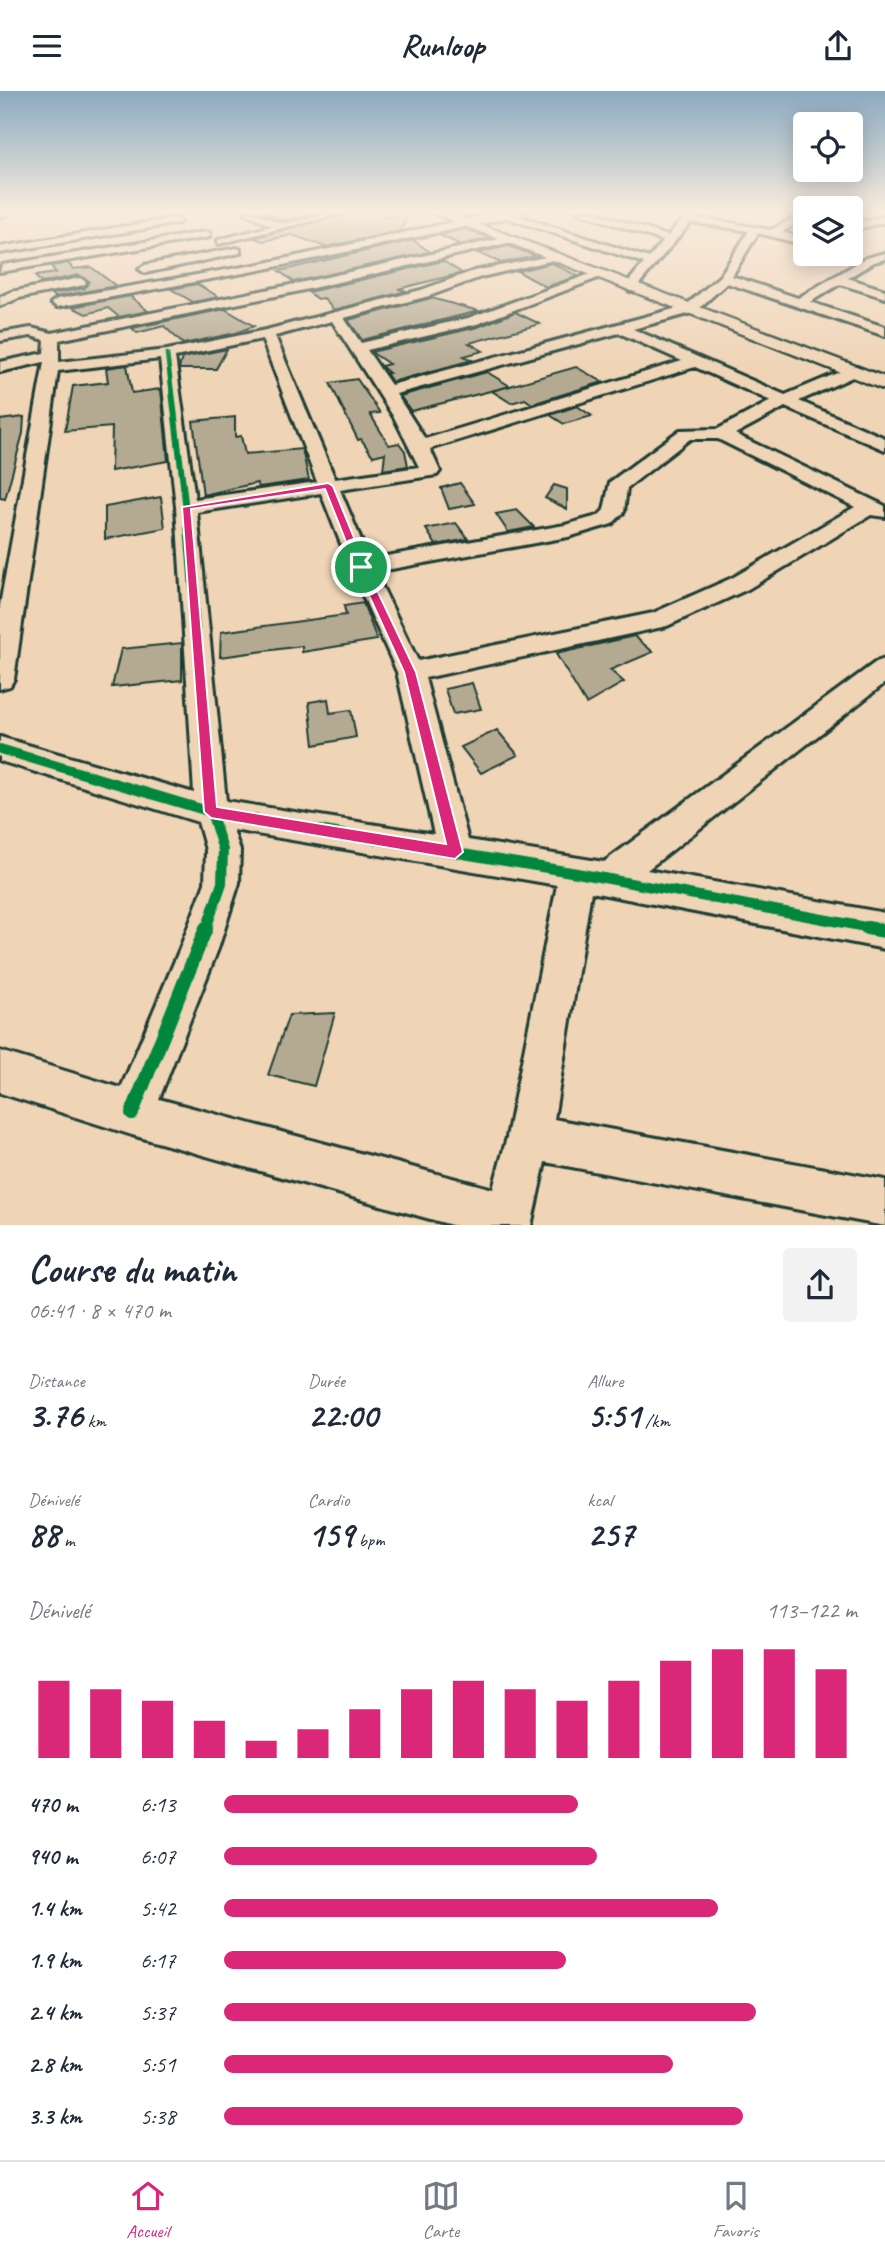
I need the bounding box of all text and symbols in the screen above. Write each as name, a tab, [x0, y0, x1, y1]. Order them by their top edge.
text: Runloop	[401, 25, 484, 66]
icon: menu	[28, 27, 66, 65]
icon: share	[819, 27, 857, 65]
map controls	[793, 112, 863, 266]
button: locate	[793, 112, 863, 182]
button: layers	[793, 196, 863, 266]
pin	[331, 537, 391, 597]
icon: arrive	[342, 548, 380, 586]
text: Course du matin	[28, 1246, 236, 1293]
button: share	[783, 1248, 857, 1322]
text: 06:41 · 8 × 470 m	[28, 1296, 171, 1325]
text: Distance	[28, 1369, 85, 1393]
text: Durée	[308, 1369, 345, 1393]
text: Allure	[587, 1369, 623, 1393]
text: 3.76	[28, 1393, 83, 1438]
text: 22:00	[308, 1393, 378, 1438]
text: 5:51	[587, 1393, 640, 1438]
text: km	[83, 1409, 106, 1433]
text: /km	[640, 1409, 670, 1433]
text: Dénivelé	[28, 1488, 79, 1512]
text: Cardio	[308, 1488, 350, 1512]
text: kcal	[587, 1488, 612, 1512]
text: 88	[28, 1512, 60, 1557]
text: 159	[308, 1512, 354, 1557]
text: 257	[587, 1512, 634, 1557]
text: m	[60, 1528, 75, 1552]
text: bpm	[354, 1528, 385, 1552]
text: Dénivelé	[28, 1596, 90, 1625]
text: 113–122 m	[766, 1596, 857, 1625]
text: 470 m	[28, 1790, 78, 1819]
text: 6:13	[140, 1790, 176, 1819]
text: 940 m	[28, 1842, 77, 1871]
text: 6:07	[140, 1842, 176, 1871]
text: 1.4 km	[28, 1894, 82, 1923]
text: 5:42	[140, 1894, 176, 1923]
text: 1.9 km	[28, 1946, 81, 1975]
text: 6:17	[140, 1946, 176, 1975]
text: 2.4 km	[28, 1998, 82, 2027]
text: 5:37	[140, 1998, 176, 2027]
text: 2.8 km	[28, 2050, 82, 2079]
text: 5:51	[140, 2050, 176, 2079]
text: 3.3 km	[28, 2102, 82, 2131]
text: 5:38	[140, 2102, 176, 2131]
tab: Accueil	[126, 2177, 169, 2243]
tab: Carte	[422, 2177, 460, 2243]
tab: Favoris	[713, 2177, 759, 2243]

